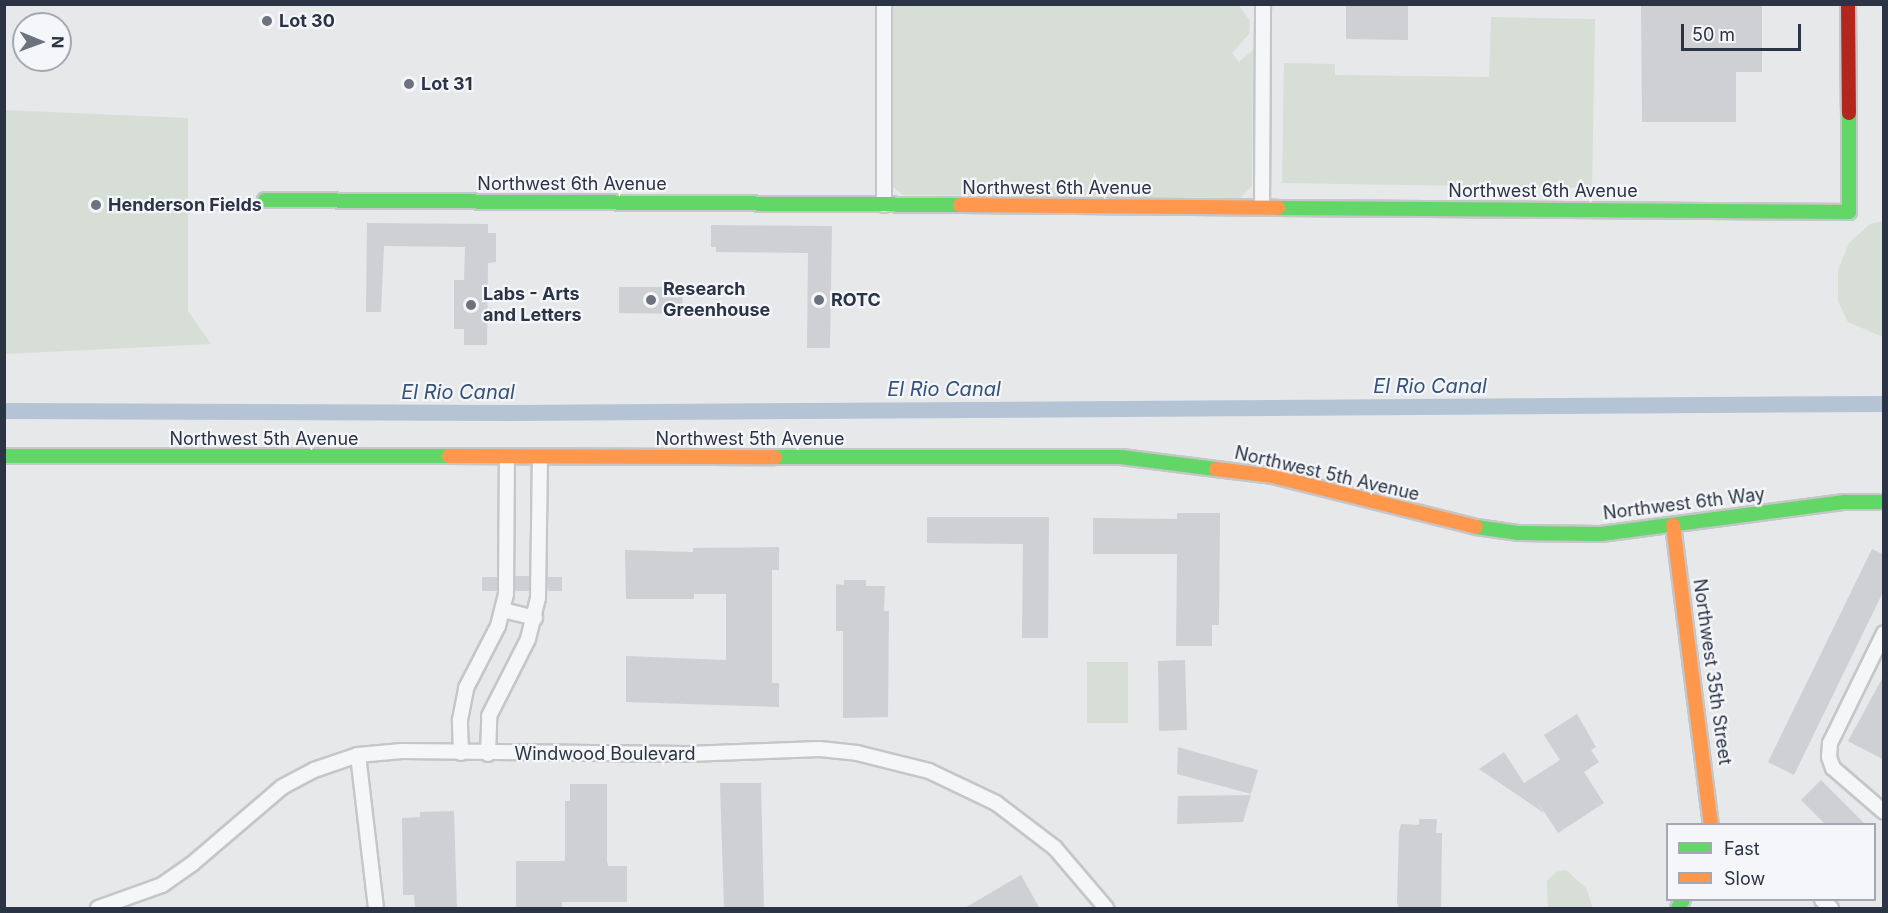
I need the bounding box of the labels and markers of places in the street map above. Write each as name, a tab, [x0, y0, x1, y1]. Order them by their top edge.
place label: Lot 30	[279, 10, 335, 32]
marker: Lot 30	[260, 14, 274, 28]
place label: Lot 31	[421, 73, 472, 95]
marker: Lot 31	[402, 77, 416, 91]
place label: Henderson Fields	[108, 194, 262, 216]
marker: Henderson Fields	[89, 198, 103, 212]
place label: Research Greenhouse	[663, 279, 770, 322]
place label: Labs - Arts and Letters	[483, 284, 582, 326]
place label: ROTC	[831, 289, 881, 311]
marker: Research Greenhouse	[644, 293, 658, 307]
marker: ROTC	[812, 293, 826, 307]
marker: Labs - Arts and Letters	[464, 298, 478, 312]

